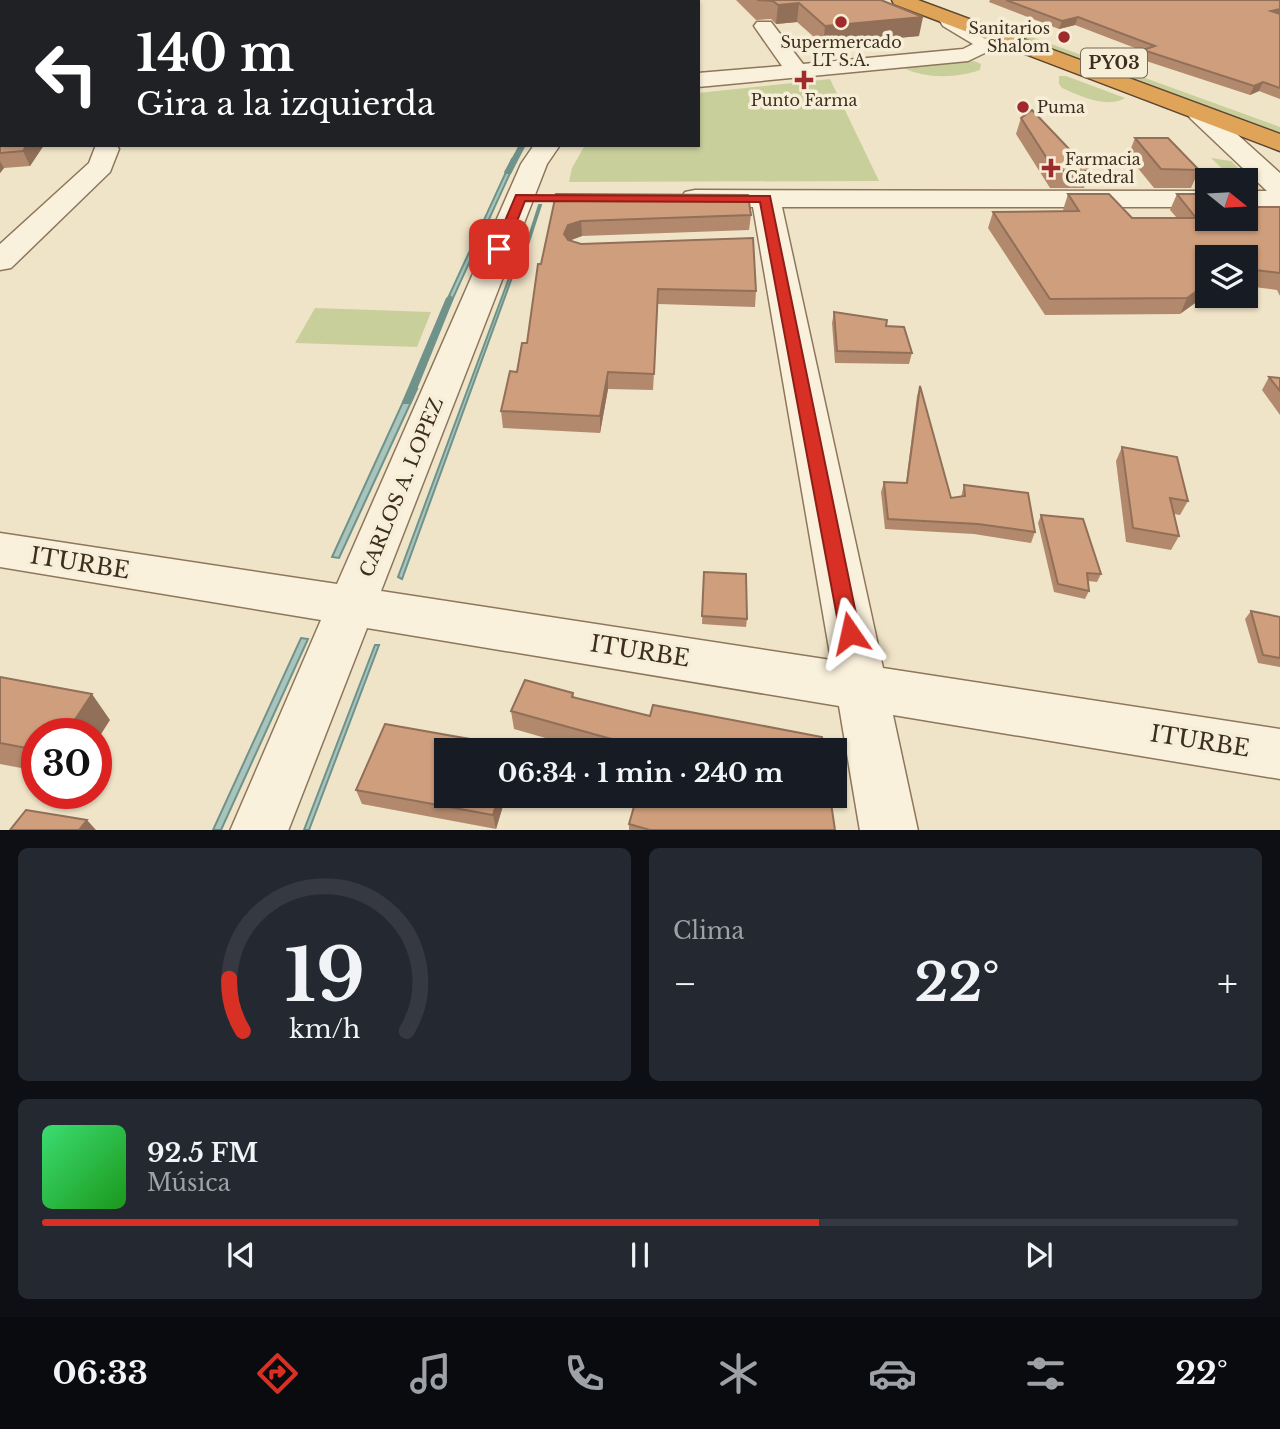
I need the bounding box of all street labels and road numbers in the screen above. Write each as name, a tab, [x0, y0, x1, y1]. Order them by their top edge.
road number: PY03	[1081, 48, 1147, 78]
street label: CARLOS A. LOPEZ	[355, 394, 448, 580]
street label: ITURBE	[28, 541, 132, 585]
street label: ITURBE	[588, 629, 692, 673]
street label: ITURBE	[1148, 719, 1252, 763]

